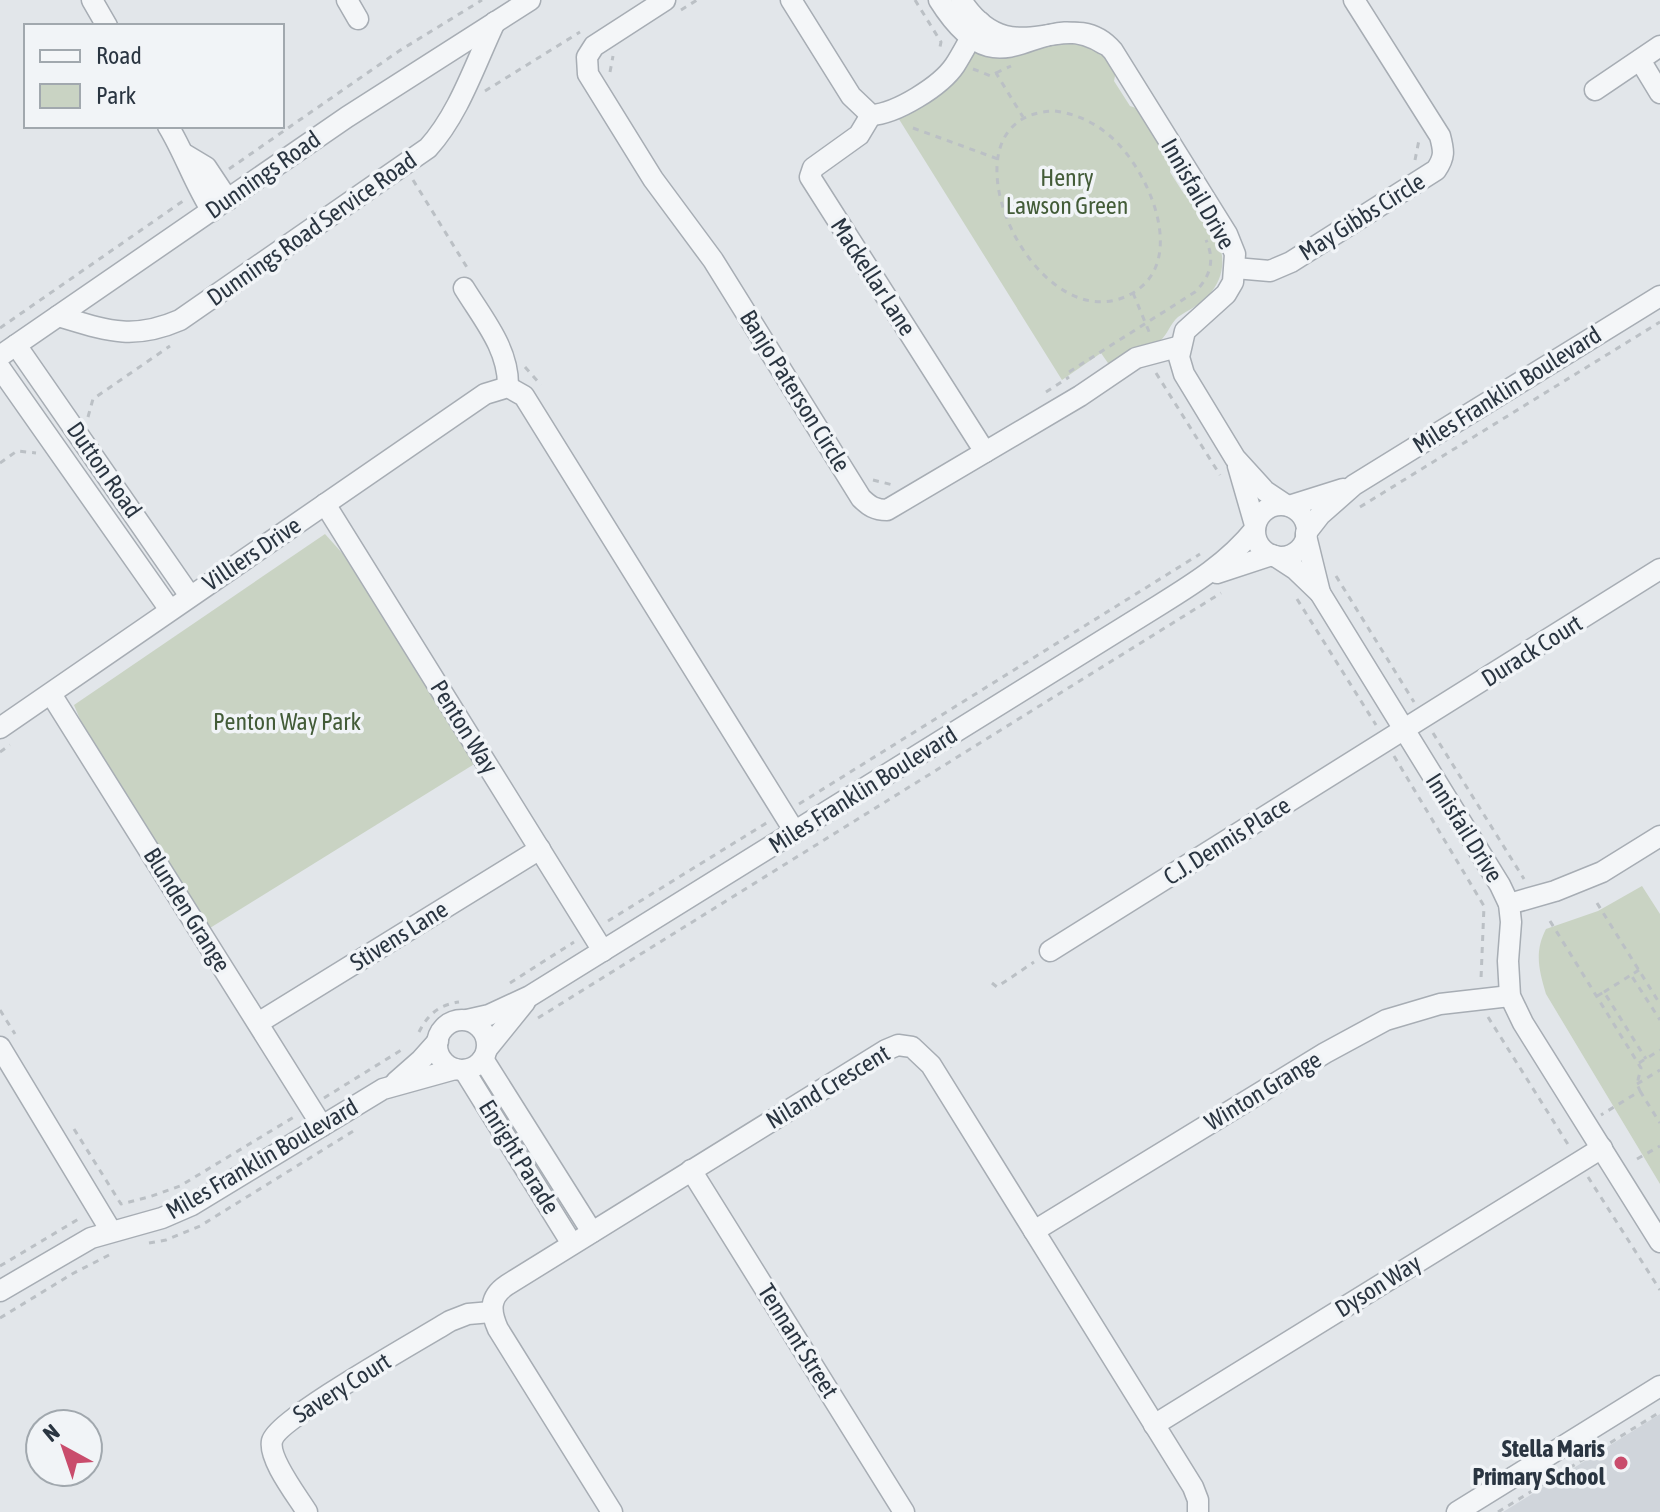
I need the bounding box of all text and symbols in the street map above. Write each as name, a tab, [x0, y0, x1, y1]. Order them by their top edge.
legend	[24, 24, 284, 128]
text: Road	[96, 42, 142, 69]
text: Park	[96, 82, 137, 109]
street label: Dunnings Road	[200, 125, 325, 224]
street label: Innisfail Drive	[1156, 134, 1241, 254]
street label: Dunnings Road Service Road	[202, 146, 421, 311]
park label: Henry Lawson Green	[1006, 164, 1128, 219]
street label: May Gibbs Circle	[1294, 167, 1429, 266]
street label: Mackellar Lane	[826, 213, 921, 340]
street label: Banjo Paterson Circle	[735, 305, 856, 476]
street label: Miles Franklin Boulevard	[1408, 321, 1606, 458]
street label: Dutton Road	[62, 417, 147, 523]
street label: Villiers Drive	[198, 511, 306, 596]
street label: Durack Court	[1477, 609, 1587, 692]
street label: Penton Way	[425, 675, 504, 778]
park label: Penton Way Park	[213, 708, 361, 735]
street label: Miles Franklin Boulevard	[764, 721, 962, 858]
street label: Innisfail Drive	[1420, 768, 1508, 887]
street label: C.J. Dennis Place	[1159, 791, 1295, 890]
street label: Blunden Grange	[139, 843, 236, 977]
street label: Stivens Lane	[345, 895, 452, 976]
street label: Niland Crescent	[761, 1039, 894, 1134]
street label: Winton Grange	[1200, 1045, 1326, 1136]
street label: Miles Franklin Boulevard	[161, 1093, 362, 1224]
street label: Enright Parade	[474, 1095, 565, 1219]
street label: Dyson Way	[1330, 1249, 1426, 1322]
street label: Tennant Street	[753, 1279, 844, 1403]
street label: Savery Court	[288, 1347, 395, 1428]
north arrow	[24, 1408, 104, 1488]
text: N	[38, 1419, 64, 1447]
place label: Stella Maris Primary School	[1472, 1435, 1606, 1490]
marker: Stella Maris Primary School	[1612, 1454, 1630, 1472]

